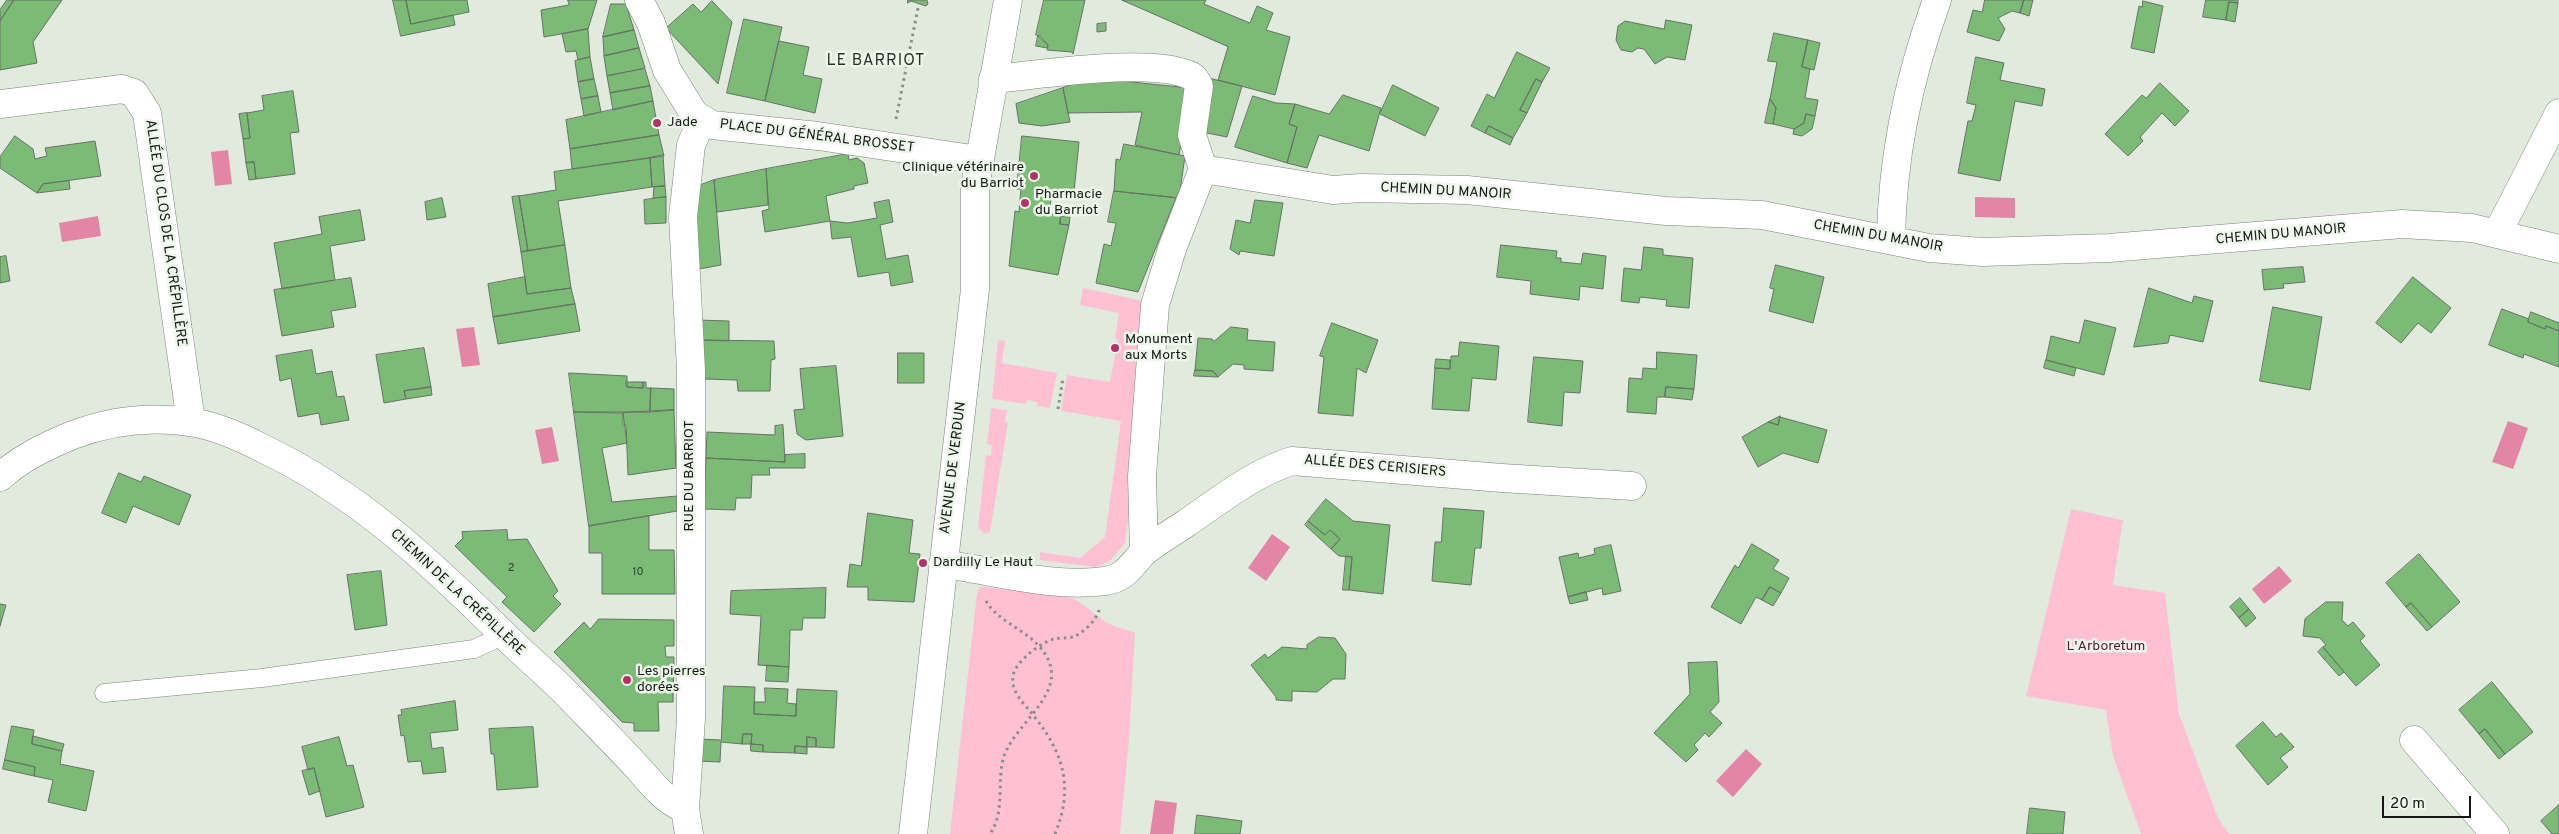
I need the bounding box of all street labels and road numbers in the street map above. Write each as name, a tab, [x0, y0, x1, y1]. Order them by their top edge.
street label: PLACE DU GÉNÉRAL BROSSET	[719, 117, 915, 157]
street label: ALLÉE DU CLOS DE LA CRÉPILLÈRE	[141, 118, 189, 348]
street label: CHEMIN DU MANOIR	[1380, 180, 1512, 204]
street label: CHEMIN DU MANOIR	[1812, 217, 1944, 257]
street label: CHEMIN DU MANOIR	[2215, 221, 2347, 249]
street label: AVENUE DE VERDUN	[938, 401, 970, 535]
street label: RUE DU BARRIOT	[682, 420, 698, 532]
street label: ALLÉE DES CERISIERS	[1303, 452, 1447, 482]
street label: CHEMIN DE LA CRÉPILLÈRE	[386, 526, 528, 660]

